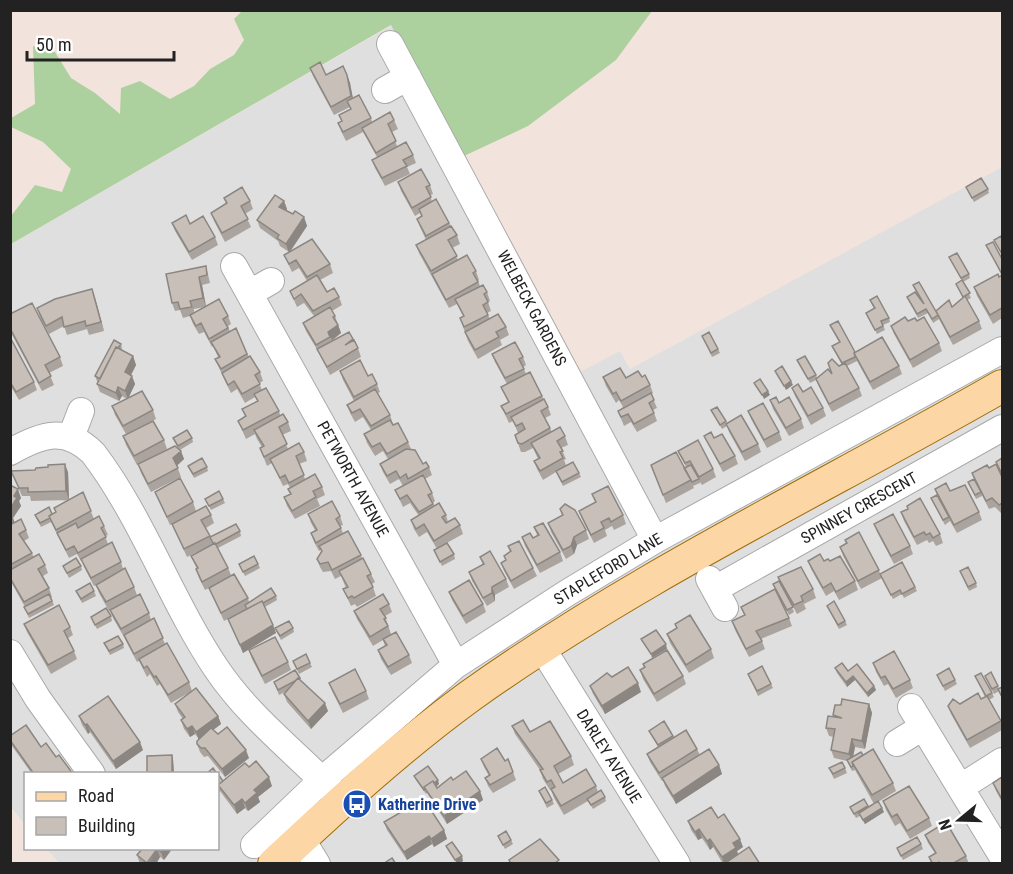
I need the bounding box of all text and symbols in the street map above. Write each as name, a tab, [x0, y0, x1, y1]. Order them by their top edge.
scale bar	[27, 24, 174, 62]
text: 50 m	[36, 34, 71, 55]
street label: WELBECK GARDENS	[493, 247, 571, 369]
street label: PETWORTH AVENUE	[313, 418, 393, 540]
street label: SPINNEY CRESCENT	[798, 468, 920, 548]
street label: STAPLEFORD LANE	[550, 529, 666, 609]
street label: DARLEY AVENUE	[573, 706, 645, 806]
legend	[24, 772, 219, 850]
text: Road	[78, 785, 114, 806]
bus stop icon: Katherine Drive	[341, 788, 373, 820]
north arrow	[929, 790, 989, 850]
place label: Katherine Drive	[378, 795, 477, 814]
text: Building	[78, 815, 135, 836]
text: N	[935, 817, 956, 832]

